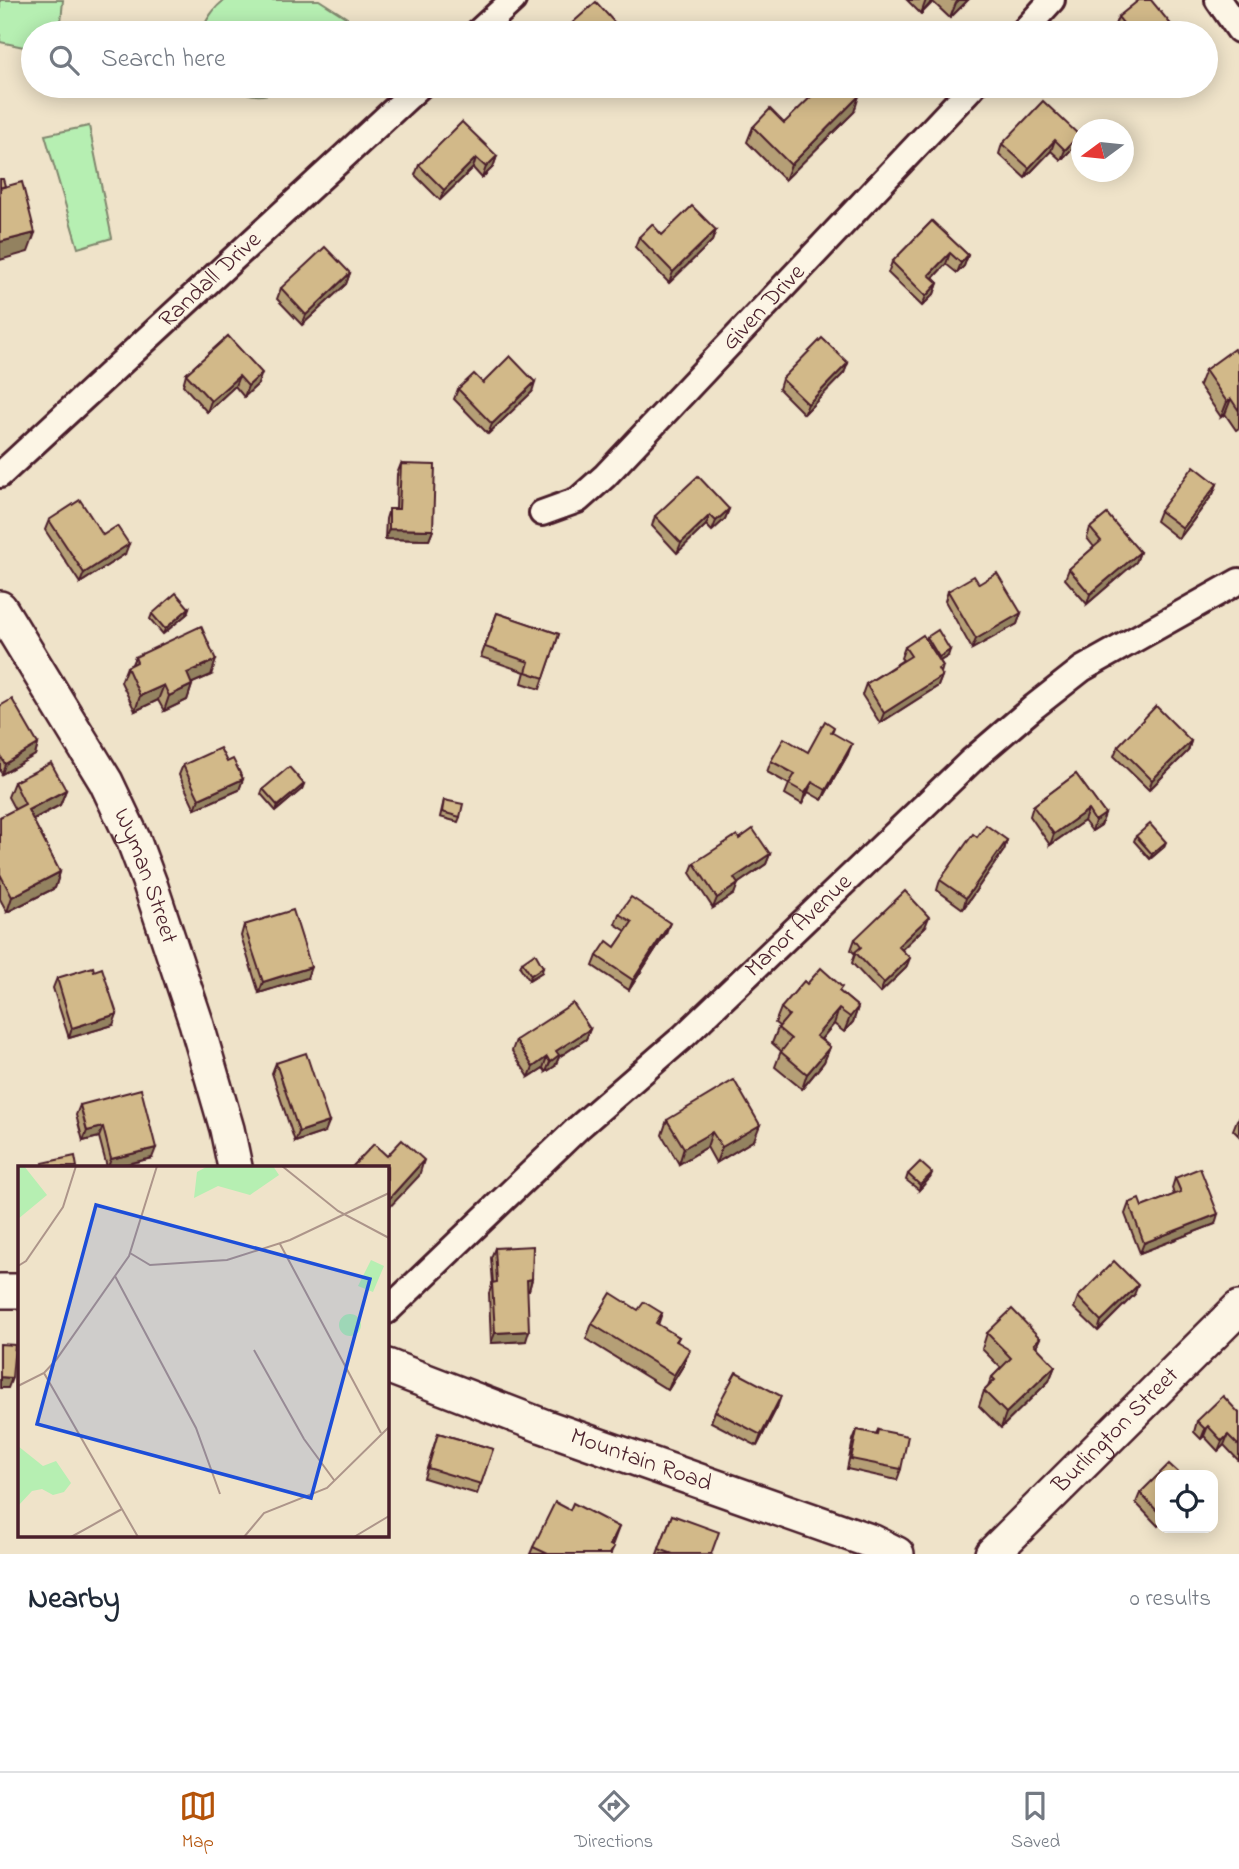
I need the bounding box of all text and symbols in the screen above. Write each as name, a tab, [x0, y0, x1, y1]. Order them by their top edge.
search box	[21, 21, 1218, 98]
icon: search	[45, 41, 83, 79]
text: Search here	[101, 41, 226, 79]
north arrow	[1071, 119, 1134, 182]
street label: Randall Drive	[151, 223, 270, 337]
street label: Given Drive	[714, 256, 814, 359]
street label: Wyman Street	[104, 803, 186, 948]
street label: Manor Avenue	[737, 866, 861, 986]
inset map	[18, 1166, 388, 1536]
street label: Burlington Street	[1044, 1359, 1188, 1503]
street label: Mountain Road	[565, 1419, 717, 1502]
map controls	[1155, 1470, 1218, 1533]
button: locate	[1155, 1470, 1218, 1533]
text: Nearby	[28, 1578, 120, 1622]
text: 0 results	[1130, 1583, 1211, 1616]
tab: Map	[179, 1787, 217, 1856]
tab: Directions	[574, 1787, 653, 1856]
tab: Saved	[1011, 1787, 1060, 1856]

